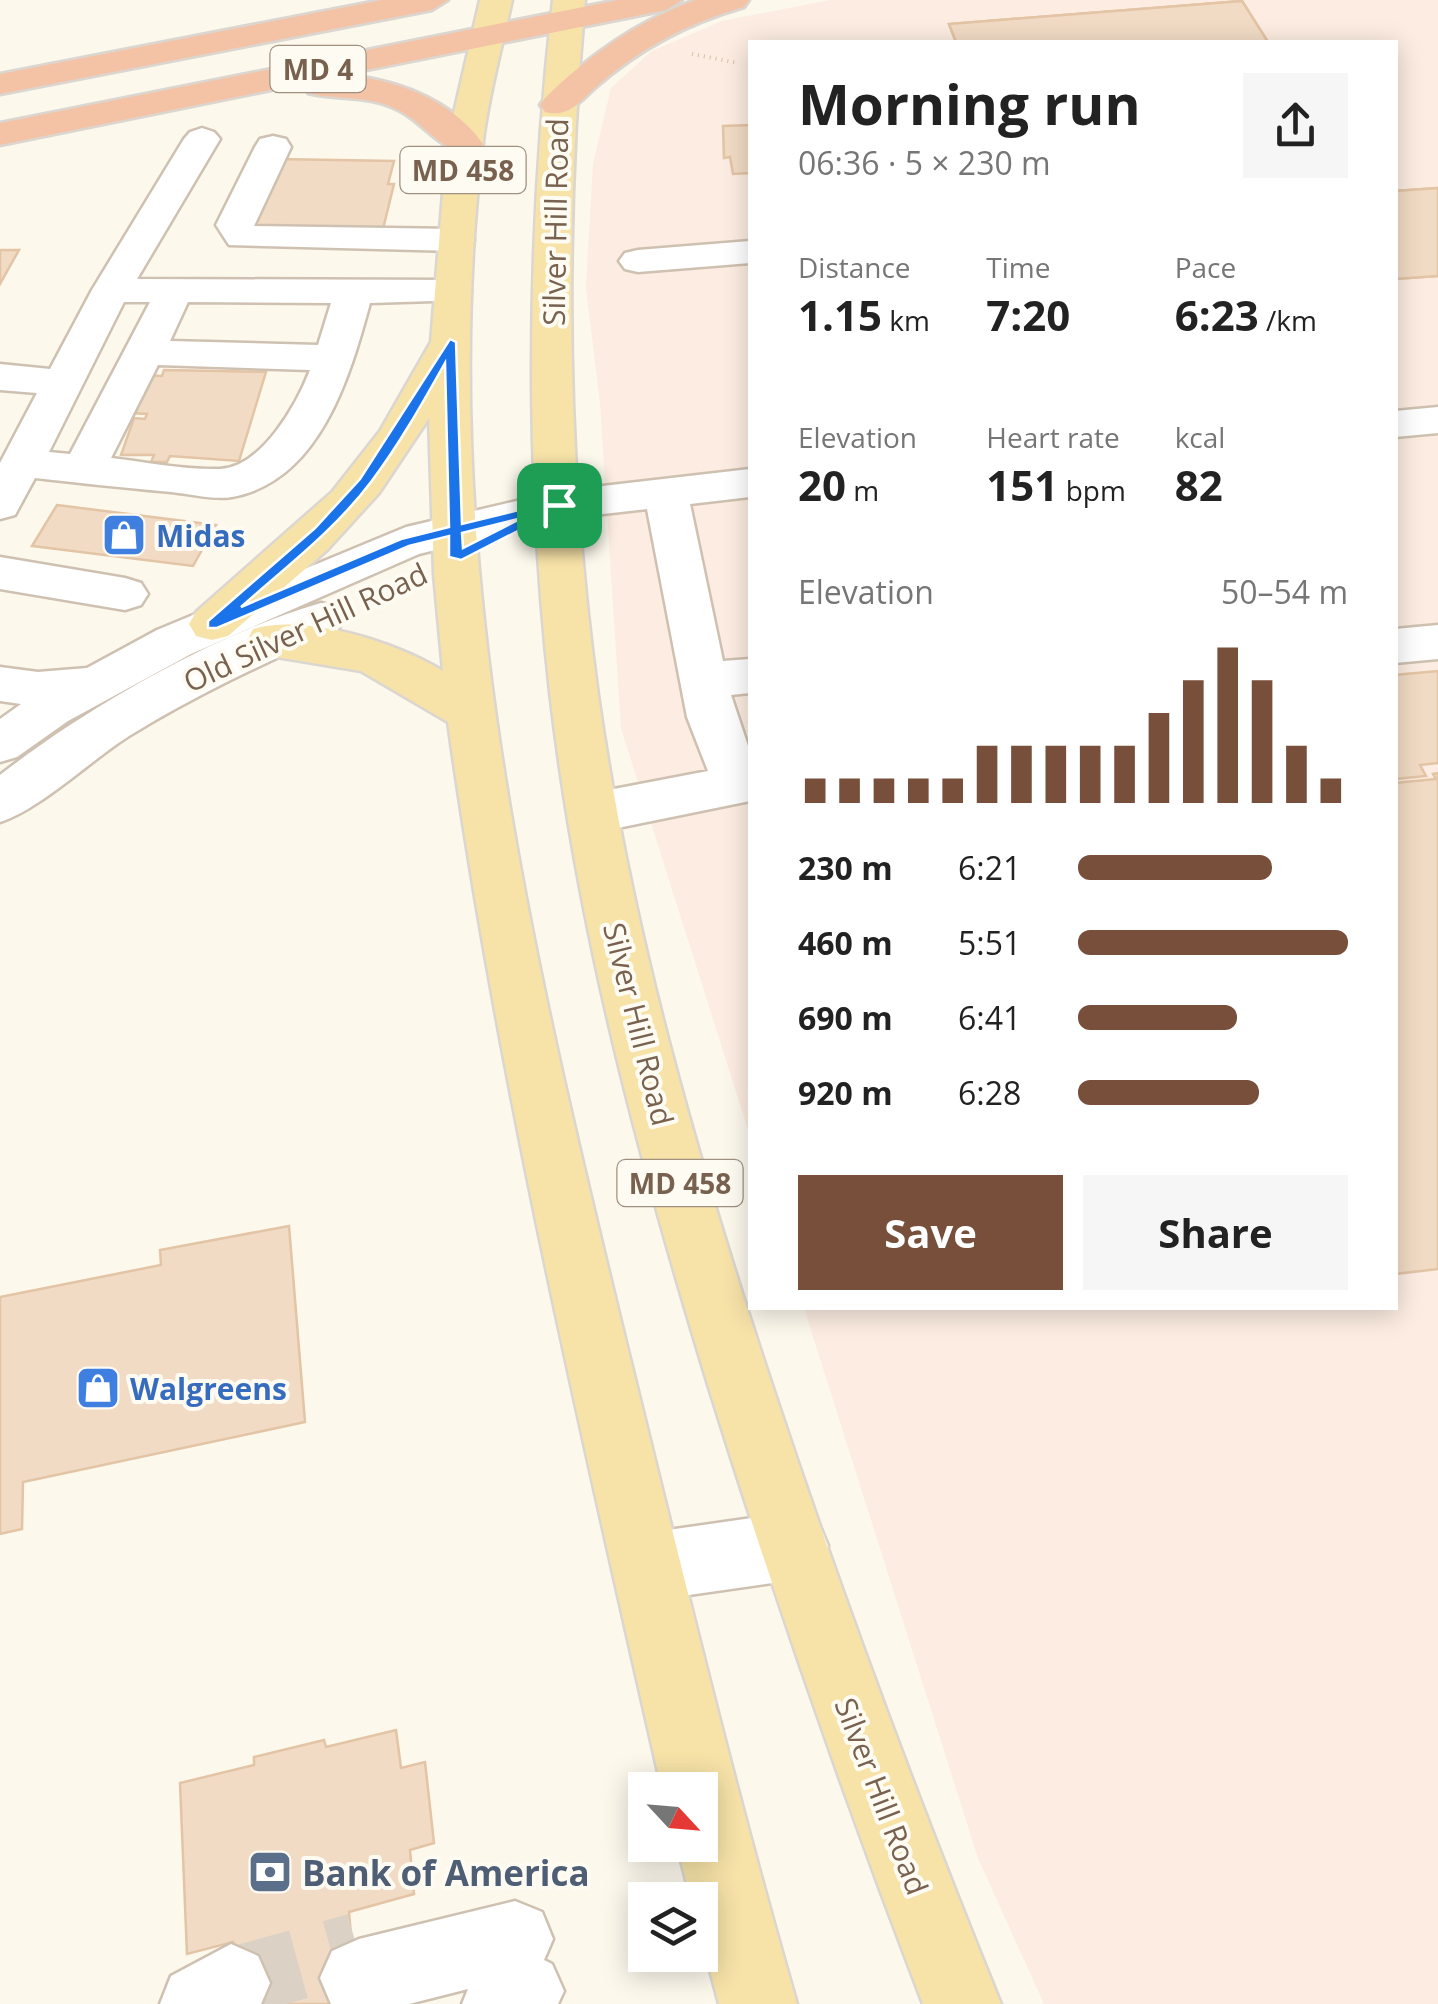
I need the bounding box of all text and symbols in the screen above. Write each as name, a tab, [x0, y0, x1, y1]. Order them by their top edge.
road number: MD 4	[270, 46, 366, 92]
text: Morning run	[798, 66, 1141, 141]
button: share	[1243, 73, 1348, 178]
street label: Silver Hill Road	[533, 118, 577, 326]
text: 06:36 · 5 × 230 m	[798, 141, 1051, 184]
road number: MD 458	[400, 147, 526, 193]
text: Distance	[798, 248, 911, 286]
text: Time	[986, 248, 1050, 286]
text: Pace	[1175, 248, 1236, 286]
text: 1.15	[798, 286, 882, 343]
text: 7:20	[986, 286, 1070, 343]
text: 6:23	[1175, 286, 1259, 343]
text: km	[882, 301, 930, 339]
text: /km	[1259, 301, 1317, 339]
text: Elevation	[798, 418, 917, 456]
text: Heart rate	[986, 418, 1120, 456]
text: kcal	[1175, 418, 1225, 456]
text: 20	[798, 456, 846, 513]
text: 151	[986, 456, 1058, 513]
text: 82	[1175, 456, 1223, 513]
pin	[517, 463, 602, 548]
text: m	[846, 471, 879, 509]
text: bpm	[1058, 471, 1126, 509]
icon: arrive	[532, 478, 587, 533]
shop icon: Midas	[101, 512, 147, 558]
place label: Midas	[156, 515, 245, 556]
street label: Old Silver Hill Road	[176, 552, 434, 702]
text: Elevation	[798, 570, 934, 613]
text: 50–54 m	[1221, 570, 1348, 613]
text: 230 m	[798, 846, 893, 889]
text: 6:21	[958, 846, 1021, 889]
street label: Silver Hill Road	[594, 918, 684, 1130]
text: 460 m	[798, 921, 893, 964]
text: 5:51	[958, 921, 1021, 964]
text: 690 m	[798, 996, 893, 1039]
text: 6:41	[958, 996, 1021, 1039]
text: 920 m	[798, 1071, 893, 1114]
text: 6:28	[958, 1071, 1021, 1114]
road number: MD 458	[618, 1160, 742, 1206]
button: Save	[798, 1175, 1063, 1290]
button: Share	[1083, 1175, 1348, 1290]
shop icon: Walgreens	[75, 1365, 121, 1411]
place label: Walgreens	[130, 1368, 287, 1409]
street label: Silver Hill Road	[826, 1692, 938, 1900]
north arrow	[628, 1772, 718, 1862]
map controls	[628, 1772, 718, 1972]
bank icon: Bank of America	[247, 1849, 293, 1895]
place label: Bank of America	[302, 1849, 590, 1896]
button: layers	[628, 1882, 718, 1972]

